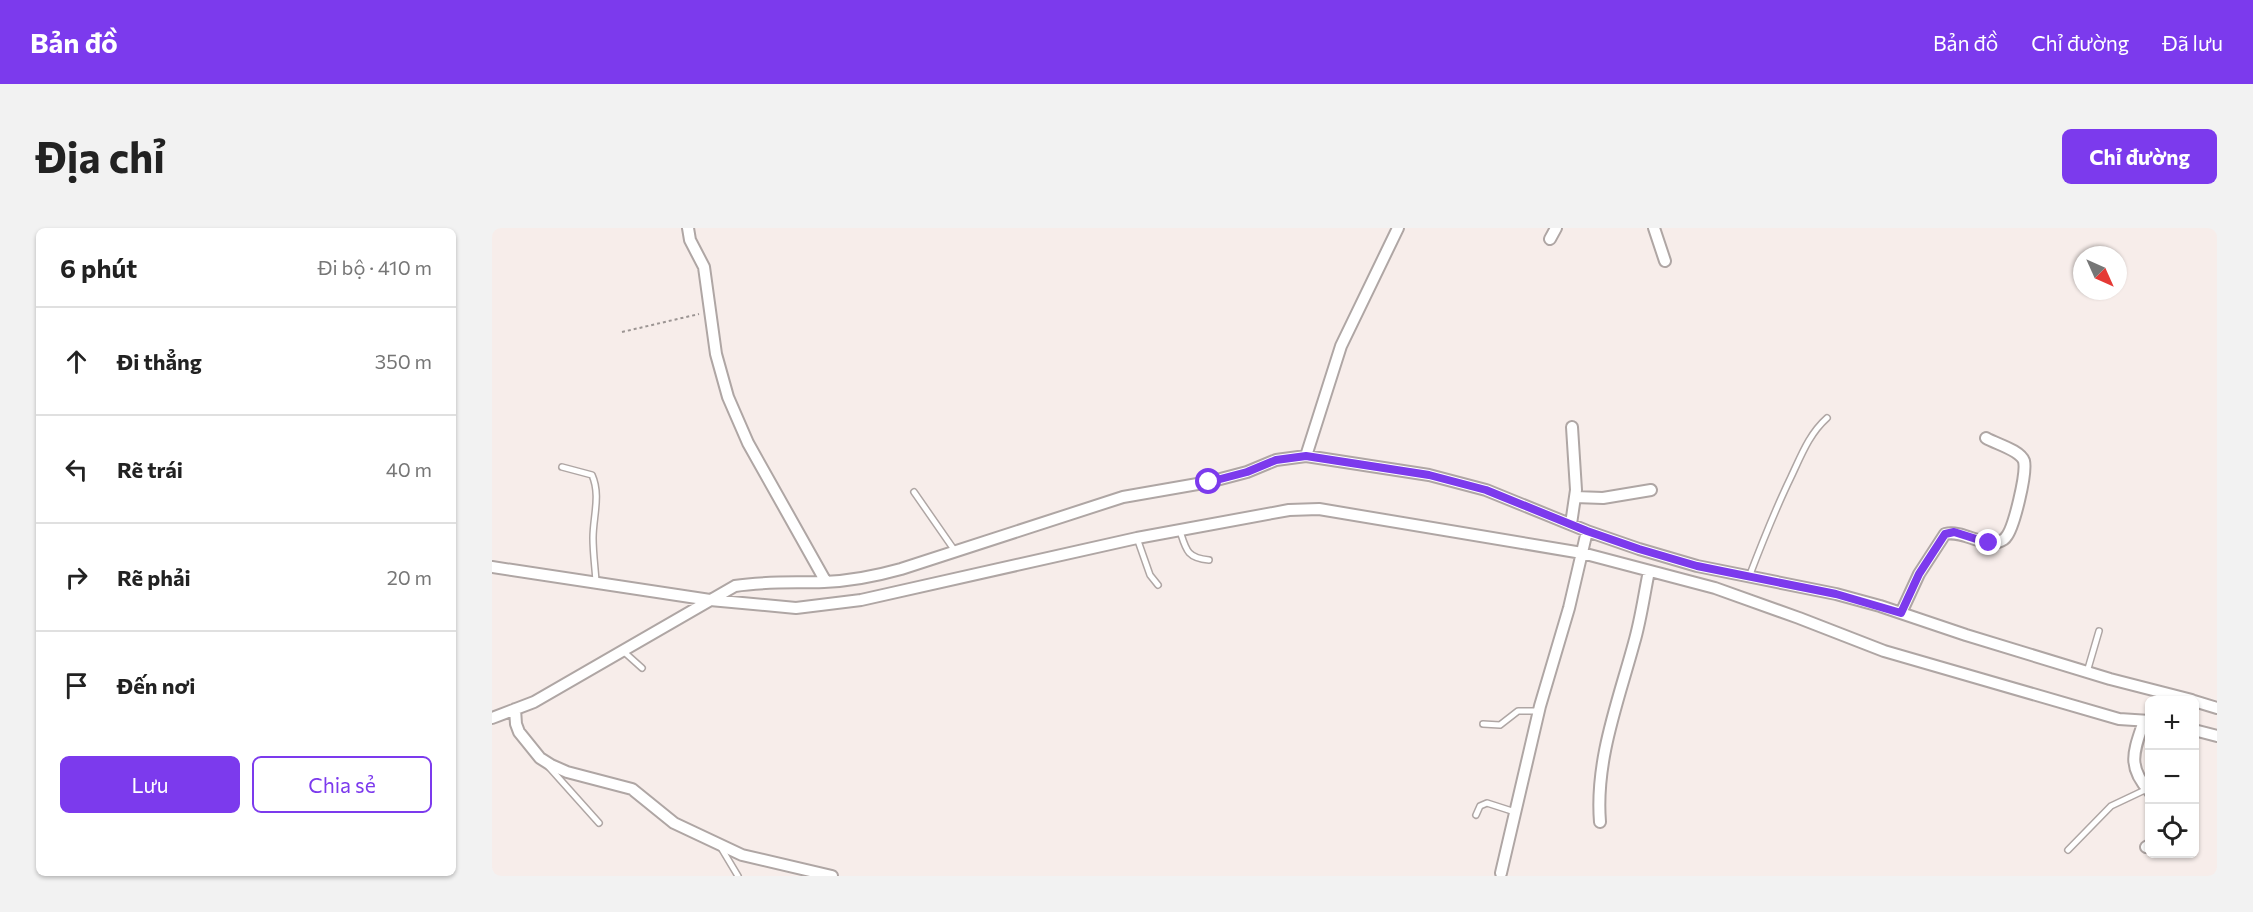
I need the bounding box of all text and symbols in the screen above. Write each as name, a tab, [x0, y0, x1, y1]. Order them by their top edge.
text: Bản đồ	[30, 25, 118, 59]
text: Bản đồ	[1933, 30, 1998, 55]
text: Chỉ đường	[2031, 30, 2129, 55]
text: Đã lưu	[2162, 30, 2223, 55]
button: Chỉ đường	[2062, 129, 2217, 184]
text: Địa chỉ	[36, 130, 165, 182]
north arrow	[2073, 246, 2127, 300]
text: 6 phút	[60, 252, 137, 283]
text: Đi bộ · 410 m	[318, 255, 432, 279]
icon: ahead	[60, 345, 93, 378]
text: Đi thẳng	[117, 348, 202, 375]
text: 350 m	[375, 349, 432, 373]
icon: left	[60, 453, 93, 486]
text: Rẽ trái	[117, 456, 183, 483]
text: 40 m	[386, 457, 432, 481]
route start	[1195, 468, 1221, 494]
route end	[1975, 529, 2001, 555]
icon: right	[60, 561, 93, 594]
text: Rẽ phải	[117, 564, 191, 591]
text: 20 m	[387, 565, 432, 589]
icon: arrive	[60, 669, 93, 702]
text: Đến nơi	[117, 672, 195, 699]
map controls	[2145, 696, 2199, 858]
button: +	[2145, 696, 2199, 750]
button: −	[2145, 750, 2199, 804]
button: Lưu	[60, 756, 240, 813]
button: Chia sẻ	[252, 756, 432, 813]
button: locate	[2145, 804, 2199, 858]

